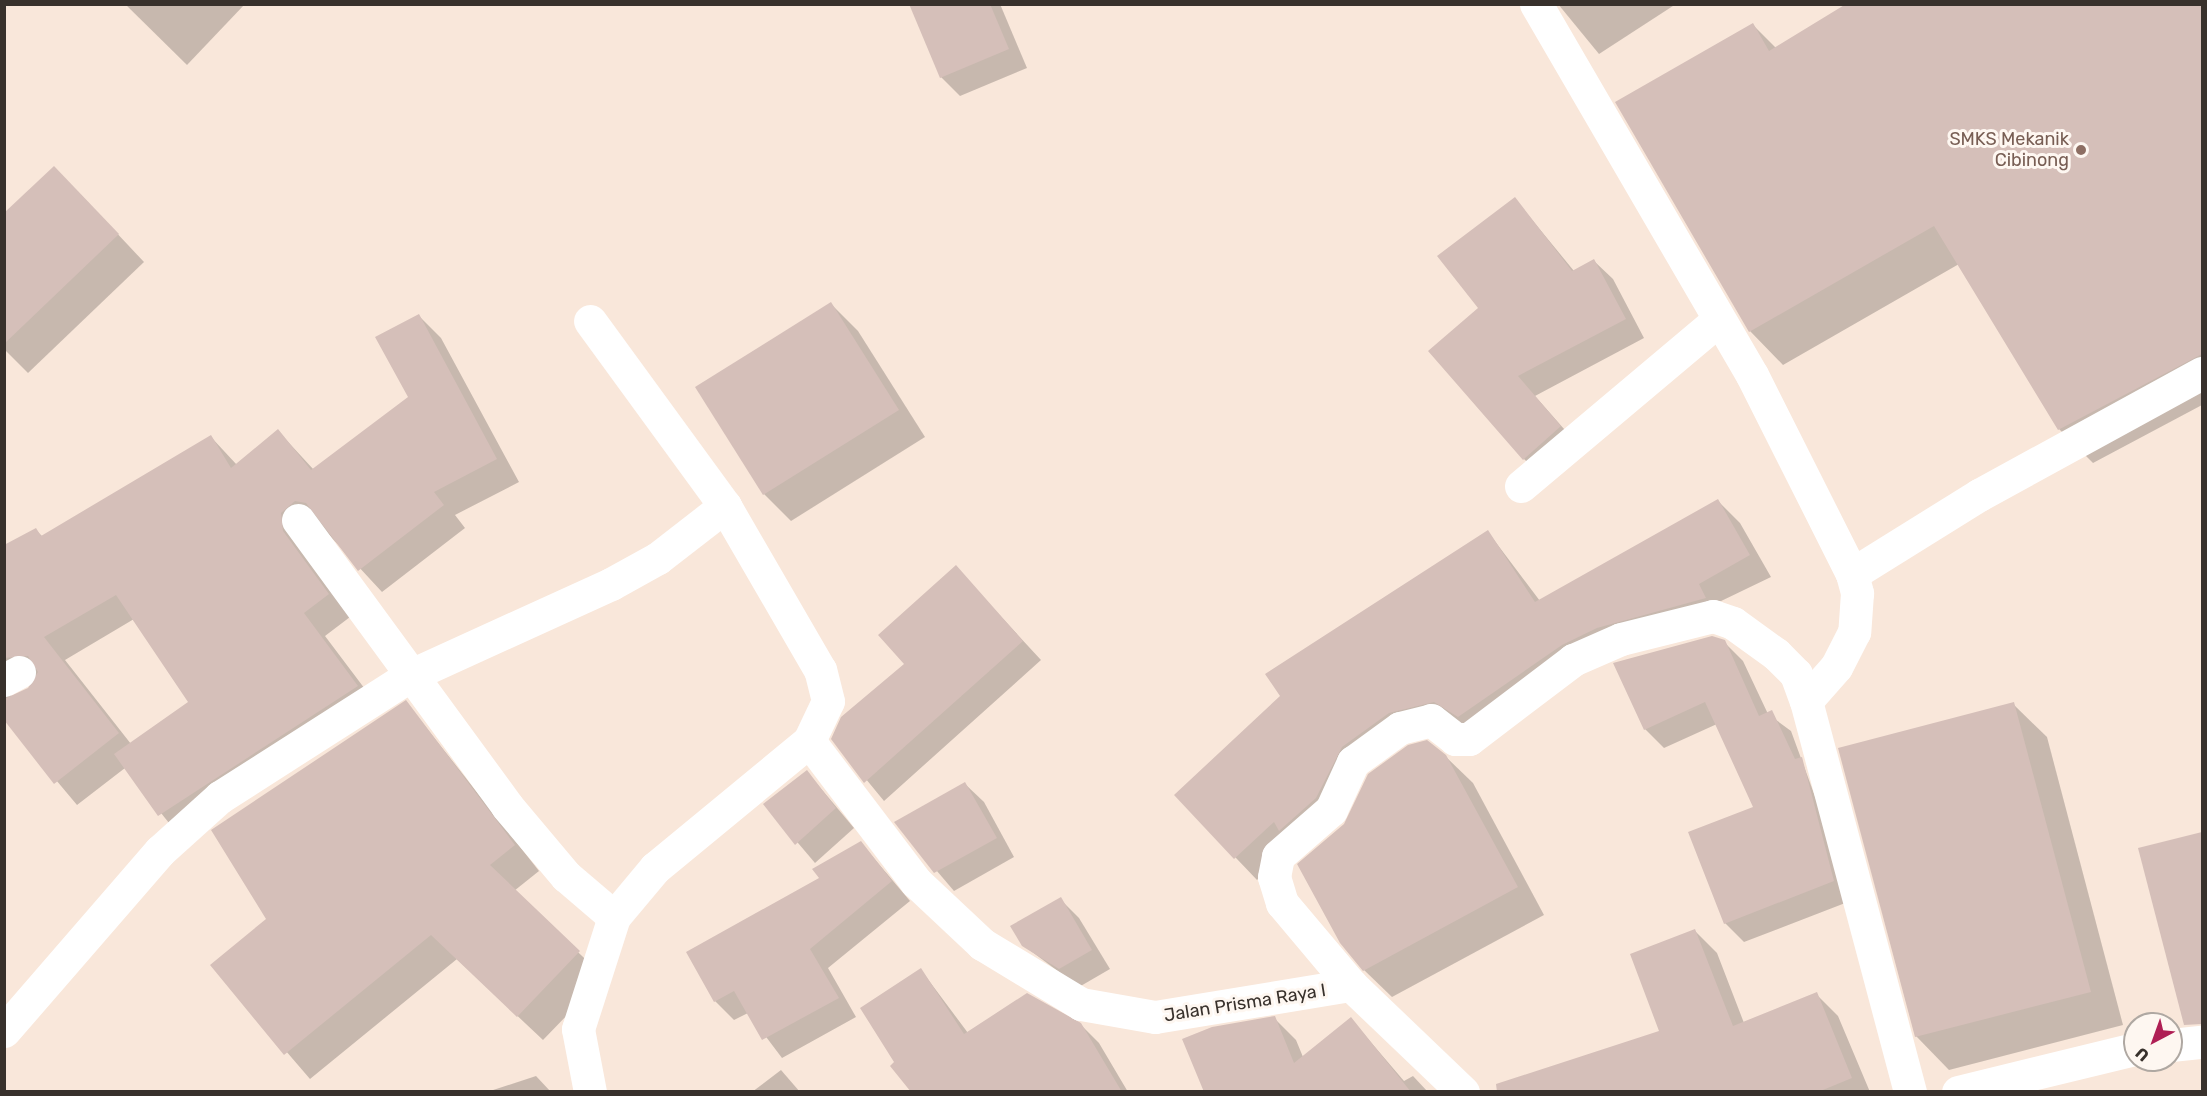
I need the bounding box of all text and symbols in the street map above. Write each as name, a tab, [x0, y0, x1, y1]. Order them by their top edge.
place label: SMKS Mekanik Cibinong	[1949, 129, 2069, 172]
marker: SMKS Mekanik Cibinong	[2074, 143, 2088, 157]
street label: Jalan Prisma Raya I	[1163, 980, 1327, 1026]
north arrow	[2123, 1012, 2183, 1072]
text: U	[2132, 1043, 2153, 1065]

